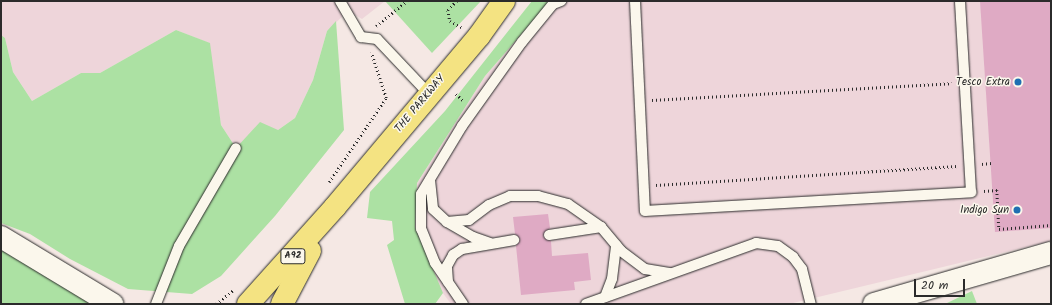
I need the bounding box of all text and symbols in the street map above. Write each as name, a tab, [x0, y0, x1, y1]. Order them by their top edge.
street label: THE PARKWAY	[392, 72, 448, 136]
place label: Tesco Extra	[956, 75, 1010, 89]
marker: Tesco Extra	[1013, 77, 1023, 87]
place label: Indigo Sun	[960, 203, 1009, 217]
marker: Indigo Sun	[1012, 205, 1022, 215]
road number: A92	[280, 248, 306, 264]
scale bar	[916, 271, 967, 297]
text: 20 m	[921, 276, 948, 295]

